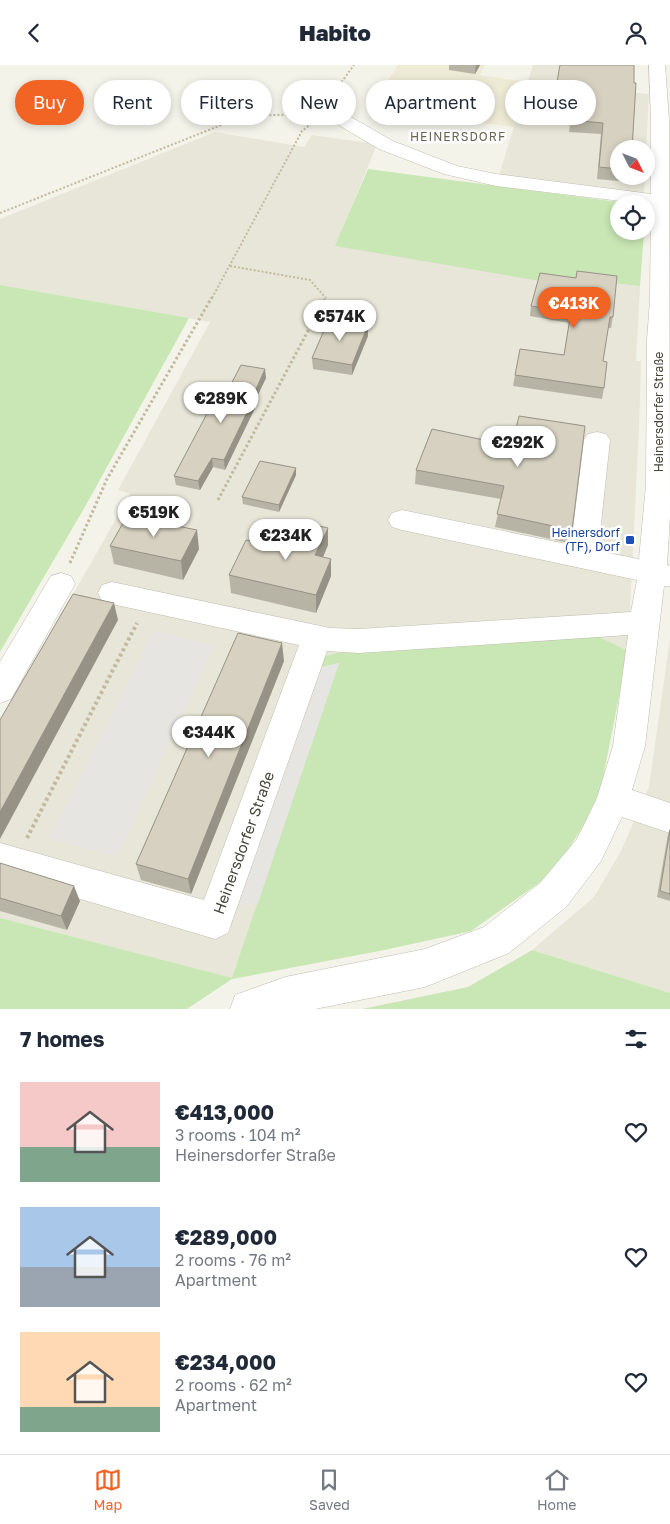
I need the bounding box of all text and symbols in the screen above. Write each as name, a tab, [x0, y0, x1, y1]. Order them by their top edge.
icon: back	[20, 19, 48, 47]
text: Habito	[299, 19, 371, 46]
icon: person	[622, 19, 650, 47]
chip: Buy	[15, 80, 84, 125]
chip: Rent	[94, 80, 171, 125]
chip: Filters	[181, 80, 272, 125]
chip: New	[282, 80, 356, 125]
chip: Apartment	[366, 80, 495, 125]
chip: House	[505, 80, 596, 125]
district label: HEINERSDORF	[410, 129, 506, 144]
north arrow	[610, 140, 655, 185]
map controls	[610, 140, 655, 240]
button: locate	[610, 195, 655, 240]
pin: €413K	[539, 287, 609, 329]
text: €413K	[549, 293, 599, 313]
pin: €574K	[305, 299, 375, 342]
text: €574K	[314, 306, 366, 326]
street label: Heinersdorfer Straße	[651, 352, 666, 472]
pin: €289K	[186, 381, 256, 424]
text: €289K	[194, 388, 248, 408]
pin: €292K	[483, 425, 553, 468]
text: €292K	[492, 432, 544, 452]
pin: €519K	[119, 495, 189, 538]
text: €519K	[128, 502, 180, 522]
pin: €234K	[251, 519, 321, 561]
text: €234K	[260, 525, 312, 545]
place label: Heinersdorf (TF), Dorf	[551, 525, 621, 554]
marker: Heinersdorf (TF), Dorf	[624, 534, 636, 546]
pin: €344K	[174, 715, 244, 758]
text: €344K	[183, 722, 235, 742]
street label: Heinersdorfer Straße	[209, 768, 277, 917]
icon: filters	[622, 1025, 650, 1053]
text: 7 homes	[20, 1026, 105, 1052]
text: €413,000	[175, 1099, 274, 1125]
icon: home	[60, 1102, 120, 1162]
icon: heart	[622, 1118, 650, 1146]
text: 3 rooms · 104 m²	[175, 1125, 300, 1145]
text: Heinersdorfer Straße	[175, 1145, 336, 1165]
text: €289,000	[175, 1224, 277, 1250]
icon: home	[60, 1227, 120, 1287]
icon: heart	[622, 1243, 650, 1271]
text: 2 rooms · 76 m²	[175, 1250, 291, 1270]
text: Apartment	[175, 1270, 257, 1290]
text: €234,000	[175, 1349, 276, 1375]
icon: home	[60, 1352, 120, 1412]
icon: heart	[622, 1368, 650, 1396]
text: 2 rooms · 62 m²	[175, 1375, 292, 1395]
text: Apartment	[175, 1395, 257, 1415]
tab: Map	[93, 1466, 122, 1513]
tab: Saved	[309, 1466, 350, 1513]
tab: Home	[537, 1466, 576, 1513]

